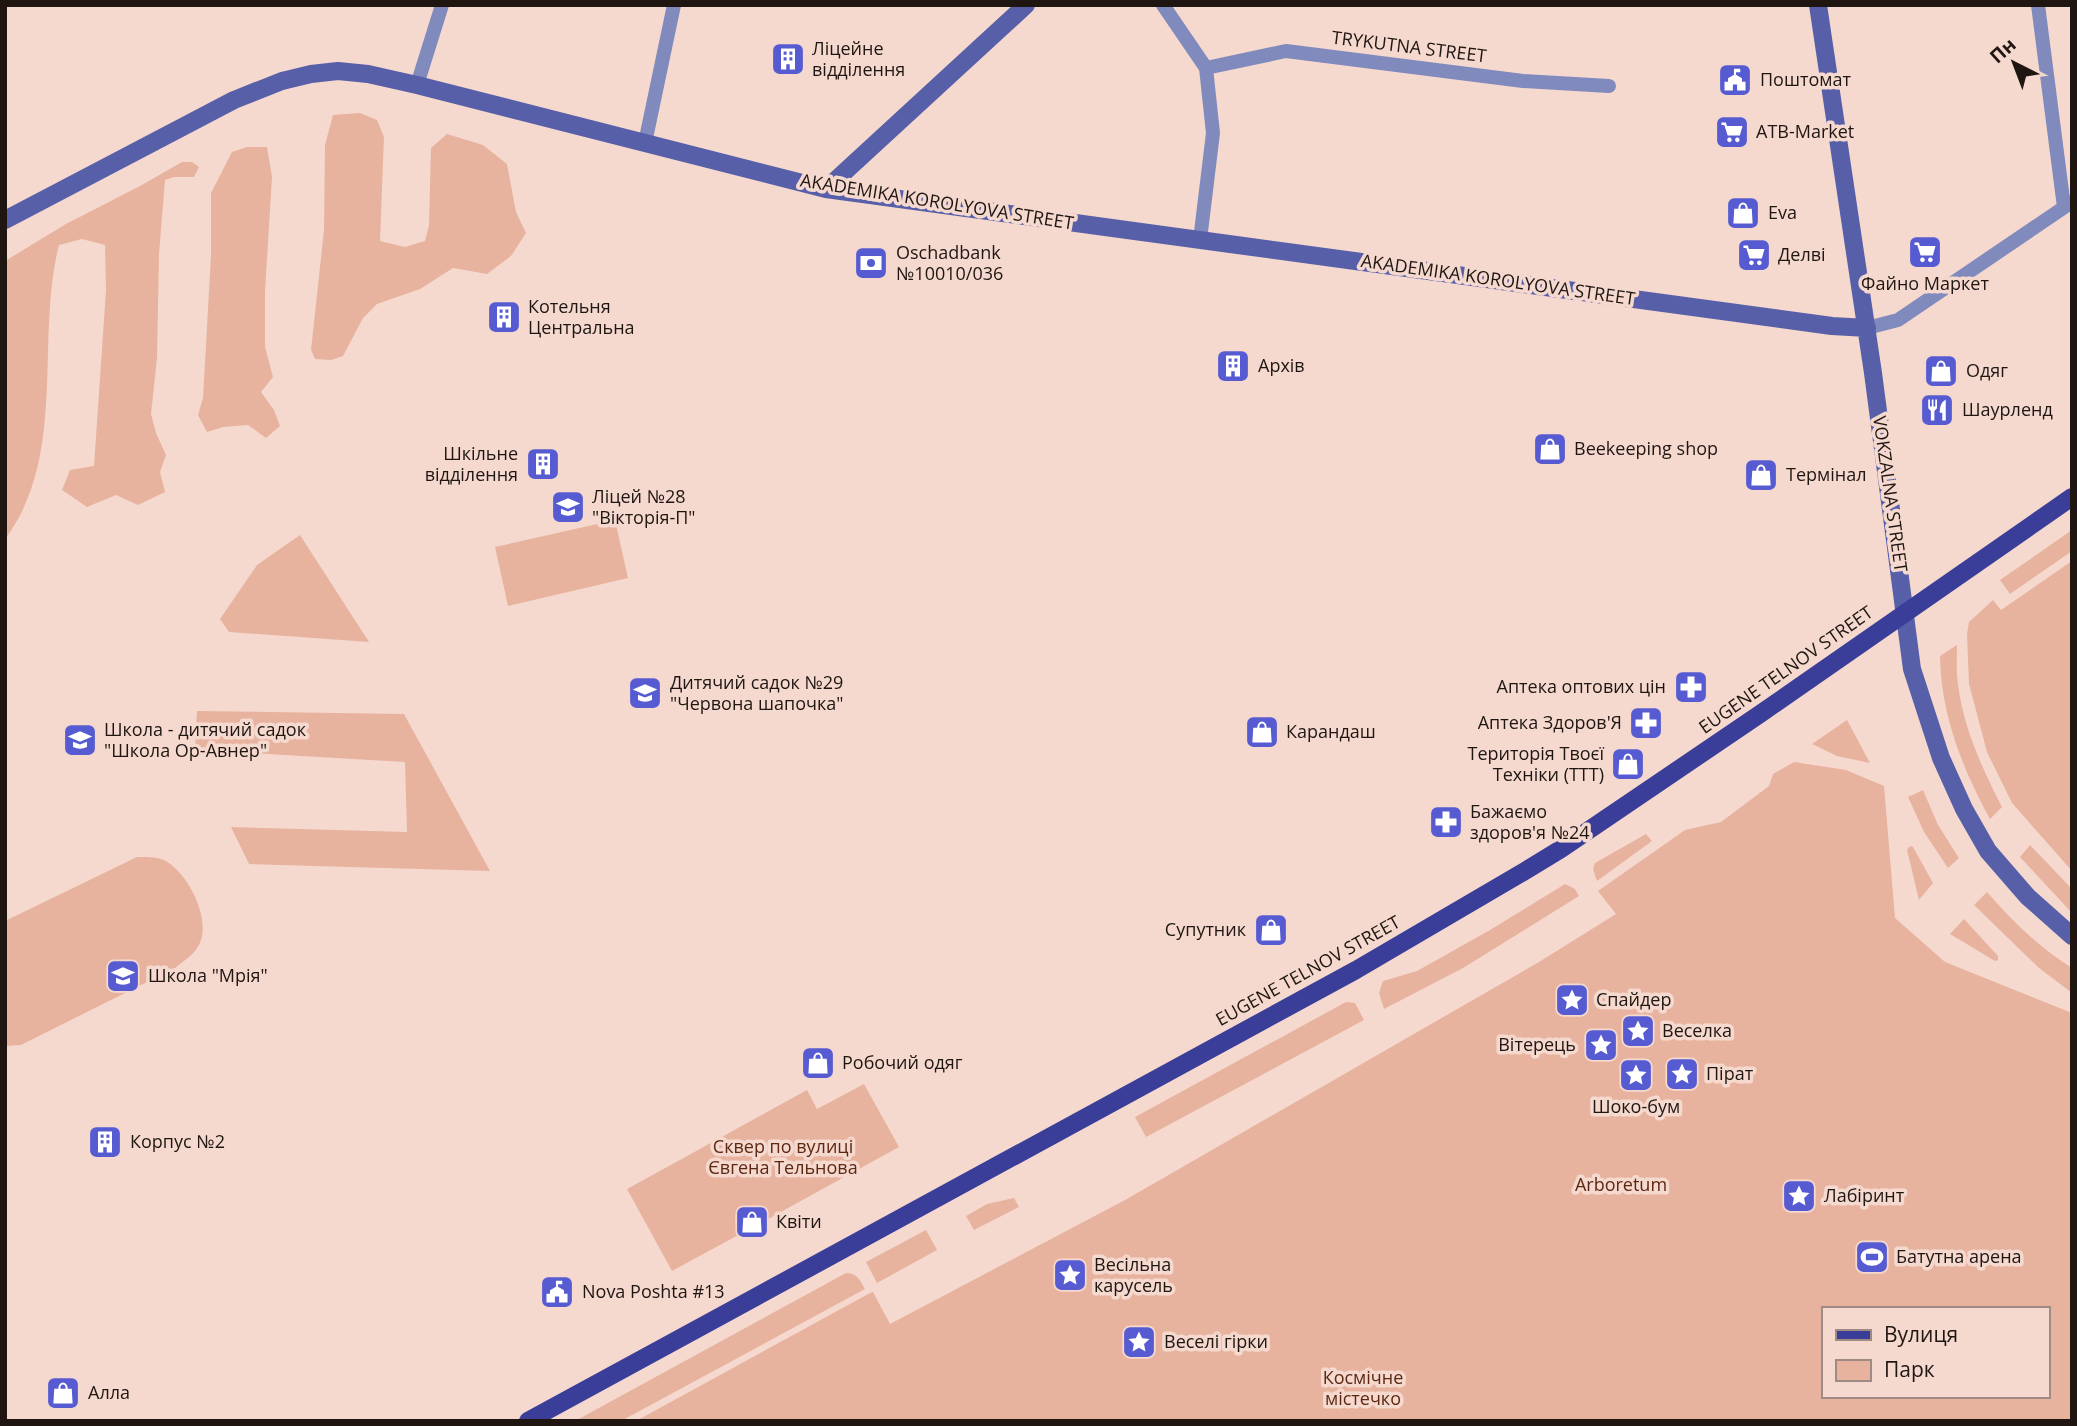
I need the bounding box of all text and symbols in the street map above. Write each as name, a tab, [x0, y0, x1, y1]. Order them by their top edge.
street label: TRYKUTNA STREET	[1330, 25, 1488, 67]
north arrow	[1979, 28, 2049, 98]
text: Пн	[1984, 32, 2021, 69]
place label: Ліцейне відділення	[812, 36, 905, 81]
building icon: Ліцейне відділення	[769, 40, 807, 78]
public building icon: Поштомат	[1716, 61, 1754, 99]
place label: Поштомат	[1760, 67, 1851, 91]
supermarket icon: ATB-Market	[1713, 113, 1751, 151]
place label: ATB-Market	[1756, 119, 1854, 143]
street label: AKADEMIKA KOROLYOVA STREET	[799, 168, 1076, 234]
shop icon: Eva	[1724, 194, 1762, 232]
place label: Eva	[1768, 200, 1797, 224]
supermarket icon: Файно Маркет	[1906, 233, 1944, 271]
supermarket icon: Делві	[1735, 236, 1773, 274]
place label: Oschadbank №10010/036	[896, 240, 1003, 285]
place label: Делві	[1778, 242, 1826, 266]
bank icon: Oschadbank №10010/036	[852, 244, 890, 282]
street label: AKADEMIKA KOROLYOVA STREET	[1360, 248, 1637, 310]
place label: Файно Маркет	[1861, 271, 1989, 295]
place label: Котельня Центральна	[528, 294, 635, 339]
building icon: Котельня Центральна	[485, 298, 523, 336]
building icon: Архів	[1214, 347, 1252, 385]
shop icon: Одяг	[1922, 352, 1960, 390]
place label: Архів	[1258, 353, 1305, 377]
place label: Одяг	[1966, 358, 2008, 382]
restaurant icon: Шаурленд	[1918, 391, 1956, 429]
place label: Шаурленд	[1962, 397, 2053, 421]
street label: VOKZALNA STREET	[1868, 414, 1914, 573]
shop icon: Beekeeping shop	[1531, 430, 1569, 468]
place label: Beekeeping shop	[1574, 436, 1718, 460]
place label: Шкільне відділення	[425, 441, 518, 486]
building icon: Шкільне відділення	[524, 445, 562, 483]
shop icon: Термінал	[1742, 456, 1780, 494]
place label: Термінал	[1786, 462, 1866, 486]
place label: Ліцей №28 "Вікторія-П"	[592, 484, 696, 529]
school or university icon: Ліцей №28 "Вікторія-П"	[549, 488, 587, 526]
street label: EUGENE TELNOV STREET	[1694, 600, 1877, 739]
pharmacy icon: Аптека оптових цін	[1672, 668, 1710, 706]
place label: Дитячий садок №29 "Червона шапочка"	[670, 670, 843, 715]
school or university icon: Дитячий садок №29 "Червона шапочка"	[626, 674, 664, 712]
place label: Аптека оптових цін	[1497, 674, 1666, 698]
pharmacy icon: Аптека Здоров'Я	[1627, 704, 1665, 742]
place label: Аптека Здоров'Я	[1478, 710, 1622, 734]
shop icon: Карандаш	[1243, 713, 1281, 751]
place label: Школа - дитячий садок "Школа Ор-Авнер"	[104, 717, 307, 762]
place label: Карандаш	[1286, 719, 1376, 743]
school or university icon: Школа - дитячий садок "Школа Ор-Авнер"	[61, 721, 99, 759]
place label: Територія Твоєї Техніки (ТТТ)	[1468, 741, 1604, 786]
shop icon: Територія Твоєї Техніки (ТТТ)	[1609, 745, 1647, 783]
place label: Бажаємо здоров'я №24	[1470, 799, 1590, 844]
pharmacy icon: Бажаємо здоров'я №24	[1427, 803, 1465, 841]
street label: EUGENE TELNOV STREET	[1211, 909, 1404, 1031]
shop icon: Супутник	[1252, 911, 1290, 949]
place label: Супутник	[1165, 917, 1247, 941]
school or university icon: Школа "Мрія"	[104, 957, 142, 995]
place label: Школа "Мрія"	[148, 963, 268, 987]
place icon: Спайдер	[1553, 981, 1591, 1019]
place label: Спайдер	[1596, 987, 1671, 1011]
place icon: Веселка	[1619, 1012, 1657, 1050]
place label: Веселка	[1662, 1018, 1732, 1042]
place icon: Вітерець	[1582, 1026, 1620, 1064]
place label: Вітерець	[1498, 1032, 1576, 1056]
shop icon: Робочий одяг	[799, 1044, 837, 1082]
place label: Робочий одяг	[842, 1050, 963, 1074]
place icon: Пірат	[1663, 1055, 1701, 1093]
place icon: Шоко-бум	[1617, 1056, 1655, 1094]
place label: Пірат	[1706, 1061, 1754, 1085]
place label: Шоко-бум	[1592, 1094, 1680, 1118]
building icon: Корпус №2	[86, 1123, 124, 1161]
place label: Корпус №2	[130, 1129, 225, 1153]
park label: Сквер по вулиці Євгена Тельнова	[708, 1134, 858, 1179]
park label: Arboretum	[1575, 1172, 1667, 1196]
place icon: Лабіринт	[1780, 1177, 1818, 1215]
place label: Лабіринт	[1824, 1183, 1905, 1207]
shop icon: Квіти	[733, 1203, 771, 1241]
place label: Квіти	[776, 1209, 822, 1233]
sports icon: Батутна арена	[1853, 1238, 1891, 1276]
place label: Батутна арена	[1896, 1244, 2022, 1268]
place label: Весільна карусель	[1094, 1252, 1173, 1297]
place icon: Весільна карусель	[1051, 1256, 1089, 1294]
public building icon: Nova Poshta #13	[538, 1273, 576, 1311]
place label: Nova Poshta #13	[582, 1279, 725, 1303]
legend	[1822, 1307, 2049, 1398]
text: Вулиця	[1884, 1320, 1958, 1348]
place icon: Веселі гірки	[1120, 1323, 1158, 1361]
place label: Веселі гірки	[1164, 1329, 1268, 1353]
text: Парк	[1884, 1355, 1935, 1383]
park label: Космічне містечко	[1323, 1365, 1403, 1410]
shop icon: Алла	[44, 1374, 82, 1412]
place label: Алла	[88, 1380, 130, 1404]

